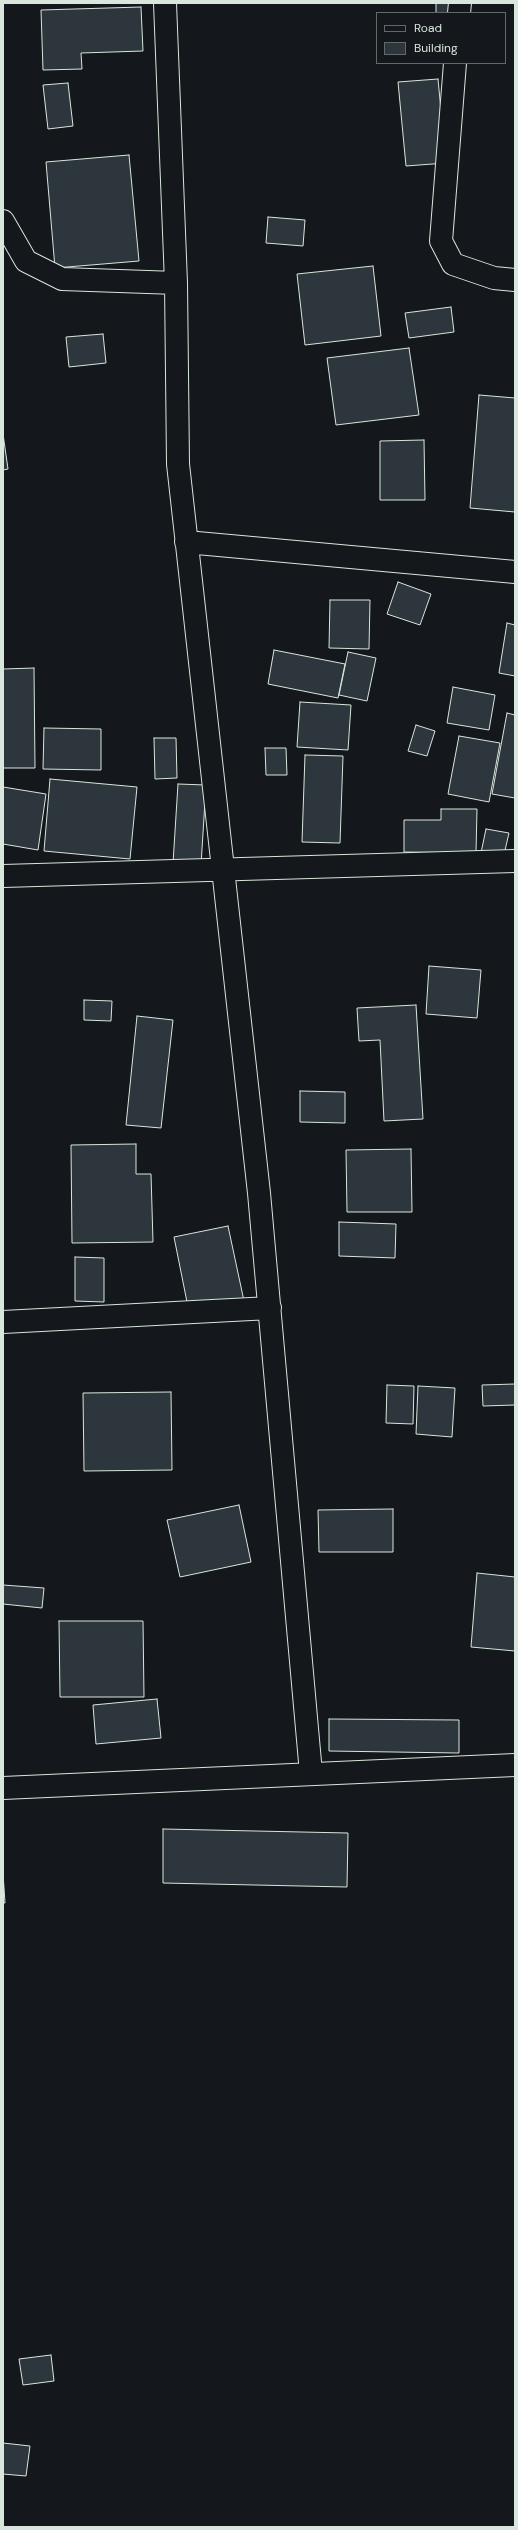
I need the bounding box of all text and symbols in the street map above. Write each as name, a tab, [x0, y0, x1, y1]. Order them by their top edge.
legend	[376, 12, 506, 64]
text: Road	[414, 20, 442, 36]
text: Building	[414, 40, 458, 56]

